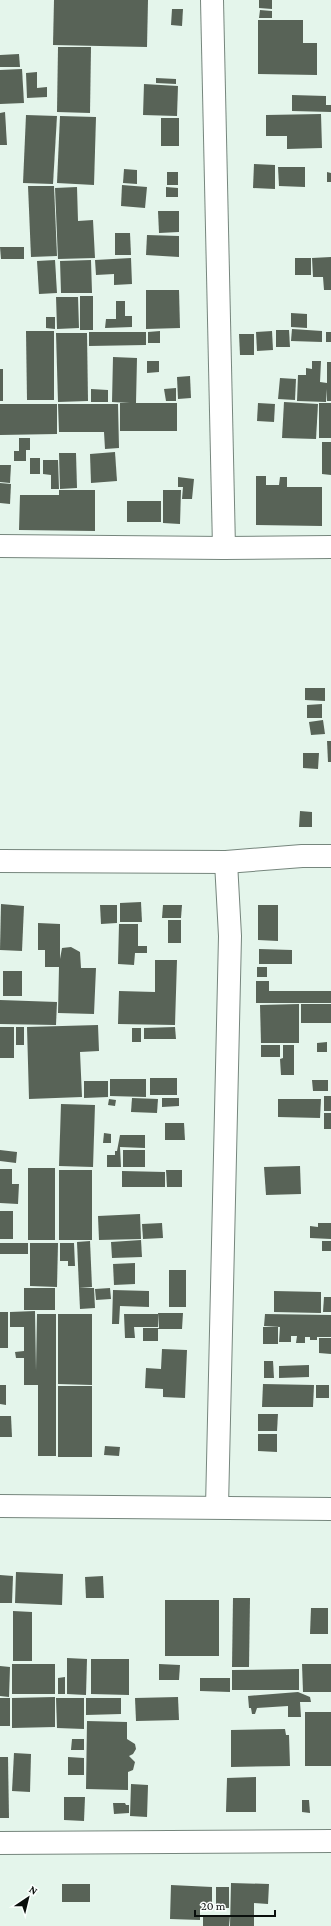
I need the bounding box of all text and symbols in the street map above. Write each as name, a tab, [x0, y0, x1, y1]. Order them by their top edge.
north arrow	[8, 1878, 48, 1918]
text: N	[27, 1883, 41, 1897]
scale bar	[195, 1892, 275, 1918]
text: 20 m	[201, 1899, 226, 1913]

